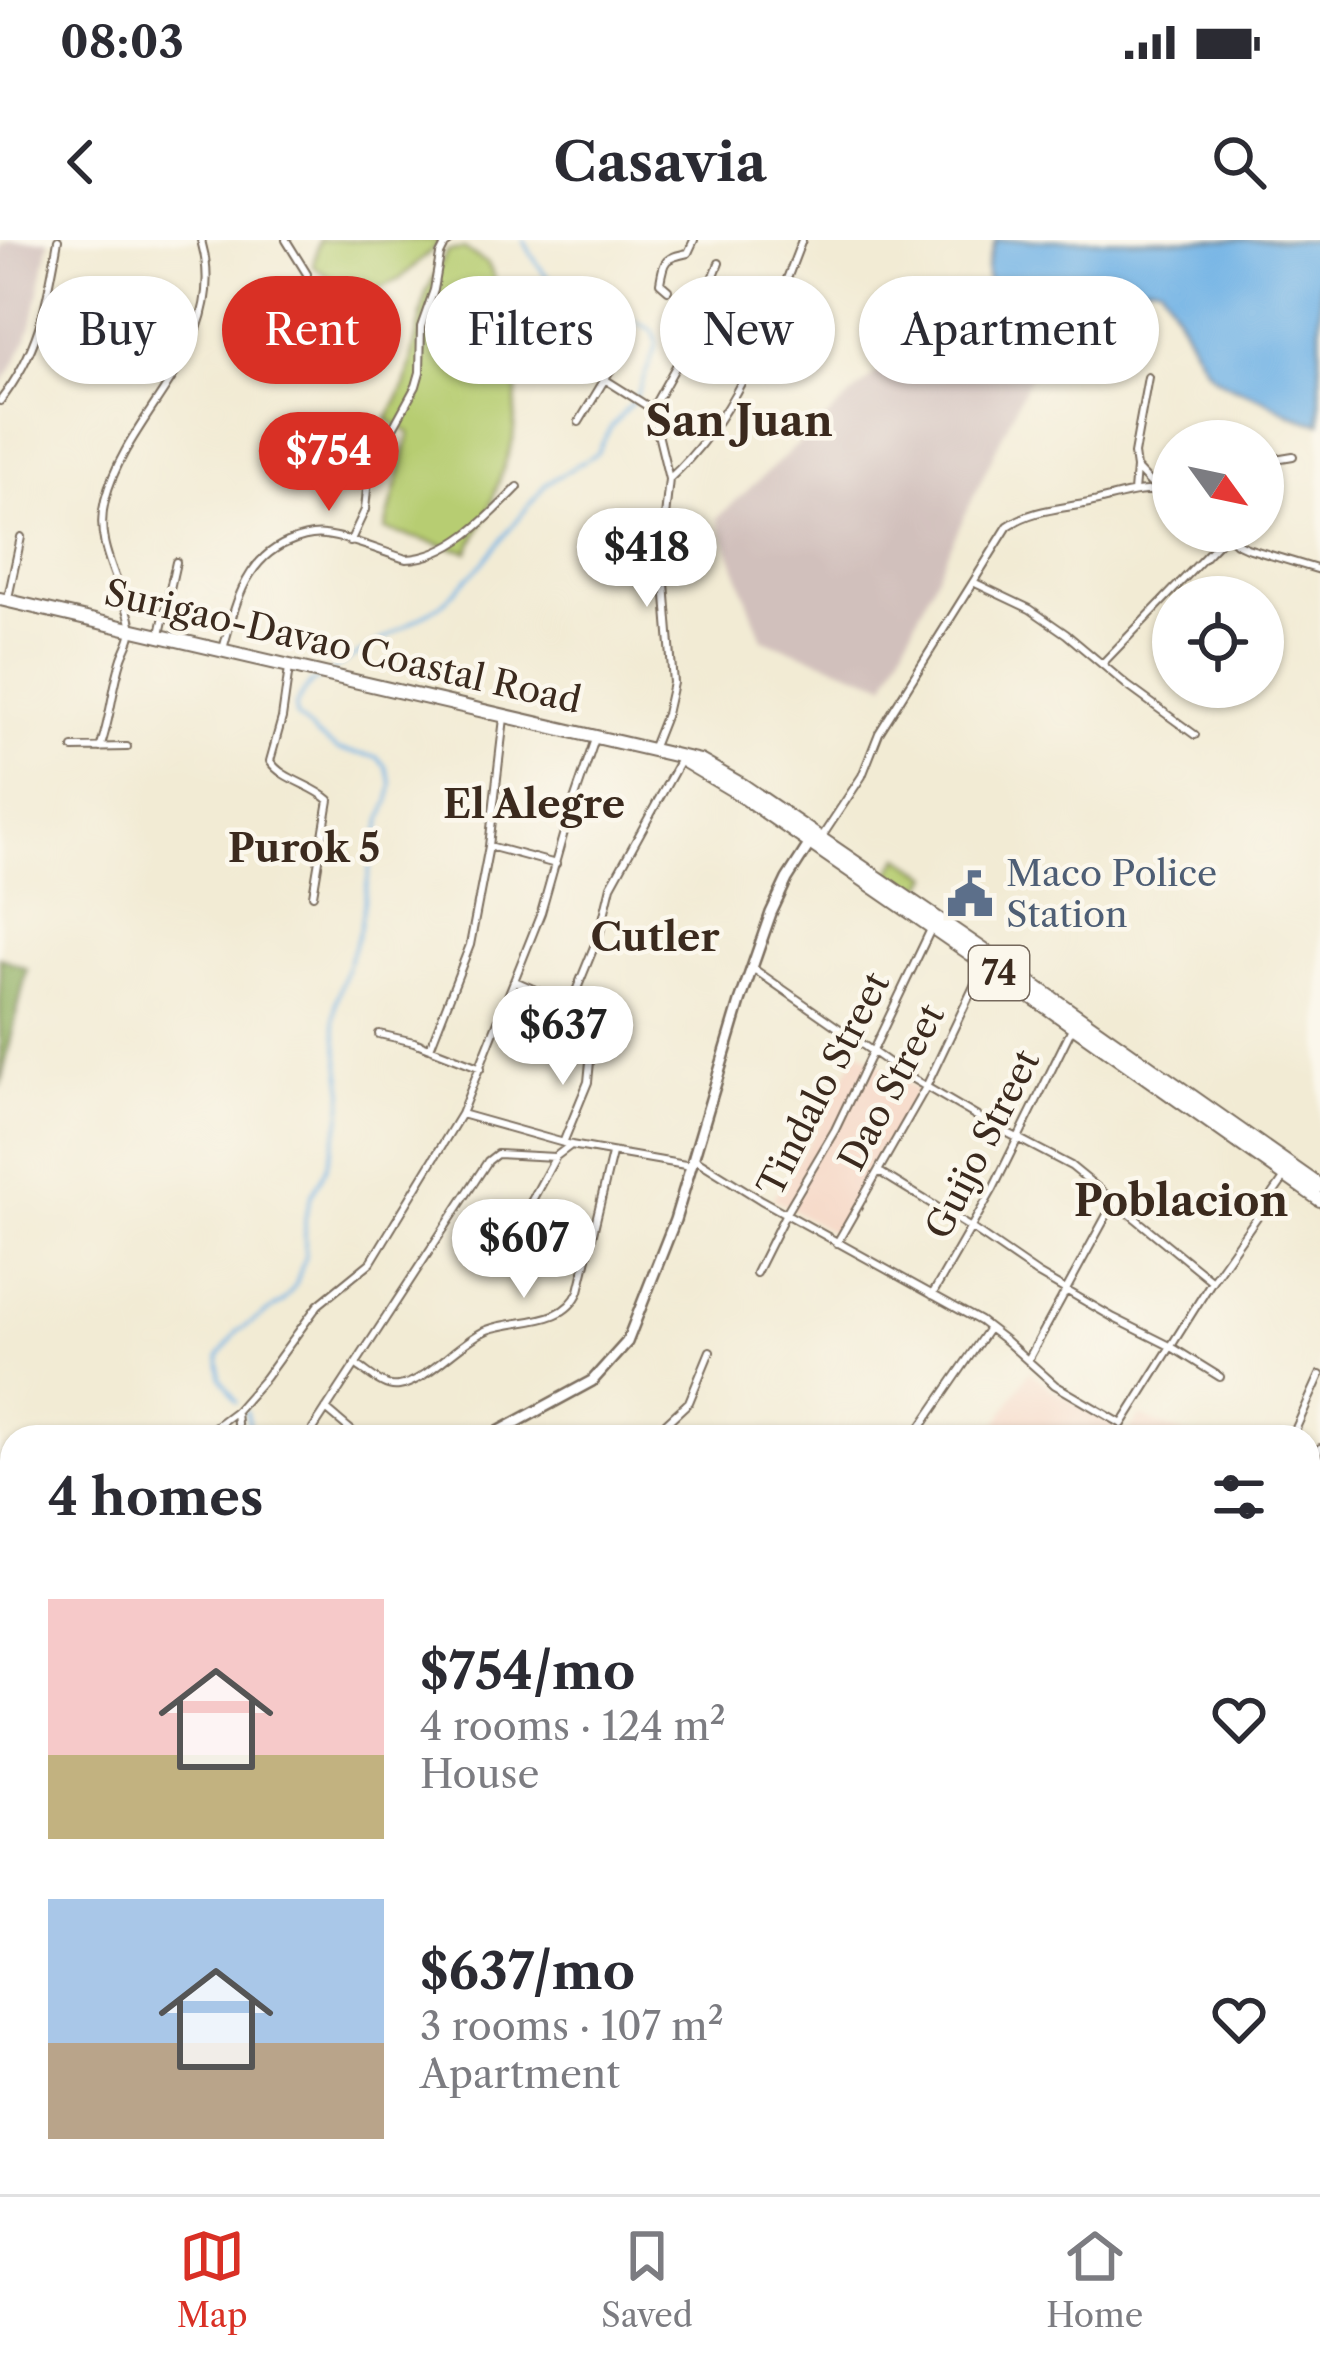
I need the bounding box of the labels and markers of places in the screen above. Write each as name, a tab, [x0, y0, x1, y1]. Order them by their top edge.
pin: $754	[258, 412, 400, 514]
pin: $418	[576, 508, 718, 610]
place label: Maco Police Station	[1006, 851, 1217, 936]
public building icon: Maco Police Station	[945, 869, 995, 919]
pin: $637	[492, 986, 634, 1088]
pin: $607	[453, 1199, 595, 1301]

